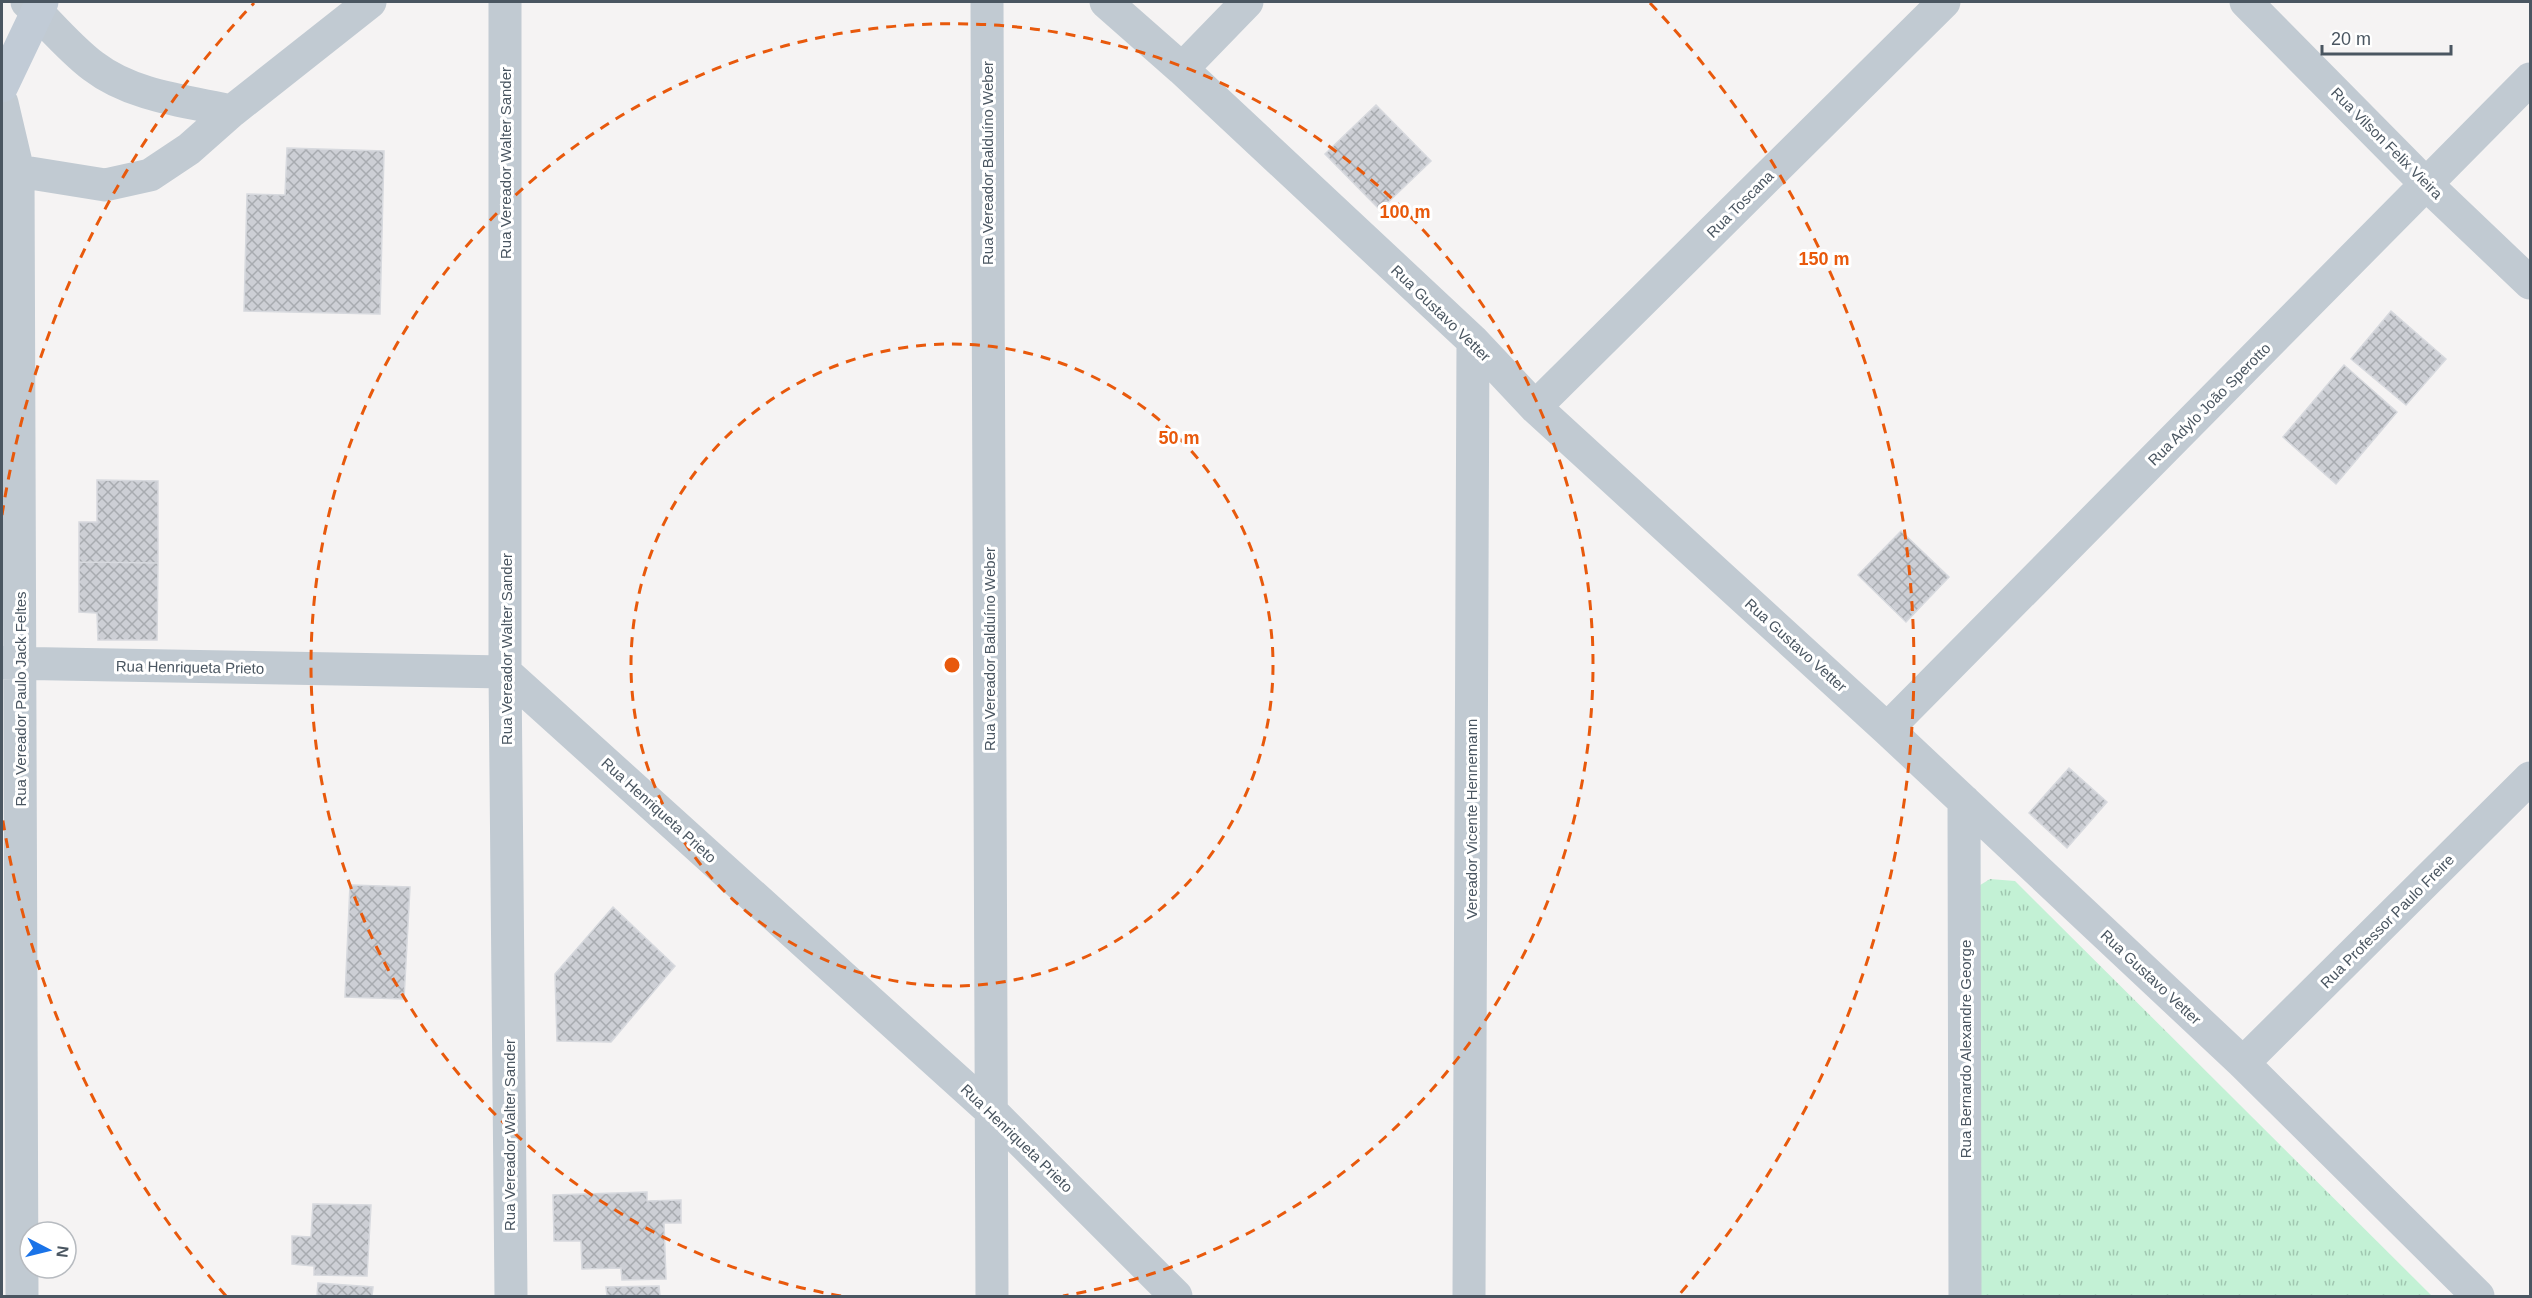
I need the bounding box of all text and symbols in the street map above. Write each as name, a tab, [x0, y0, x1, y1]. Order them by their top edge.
scale bar	[2322, 18, 2451, 56]
text: 20 m	[2331, 29, 2371, 49]
street label: Rua Vereador Balduíno Weber	[979, 61, 996, 265]
street label: Rua Vereador Walter Sander	[497, 67, 514, 259]
street label: Rua Vilson Felix Vieira	[2328, 84, 2447, 203]
street label: Rua Toscana	[1703, 167, 1777, 241]
text: 100 m	[1379, 202, 1431, 222]
text: 150 m	[1798, 249, 1850, 269]
street label: Rua Gustavo Vetter	[1388, 261, 1494, 365]
street label: Rua Adylo João Sperotto	[2144, 339, 2274, 469]
text: 50 m	[1158, 428, 1200, 448]
street label: Rua Vereador Balduíno Weber	[981, 547, 998, 751]
street label: Rua Vereador Walter Sander	[498, 553, 515, 745]
street label: Rua Vereador Paulo Jack Feltes	[12, 591, 29, 807]
street label: Rua Gustavo Vetter	[1742, 595, 1850, 695]
centre of rings	[942, 655, 962, 675]
street label: Rua Henriqueta Prieto	[116, 657, 264, 677]
street label: Vereador Vicente Hennemann	[1463, 719, 1480, 919]
street label: Rua Henriqueta Prieto	[598, 754, 720, 866]
street label: Rua Professor Paulo Freire	[2317, 851, 2457, 991]
street label: Rua Gustavo Vetter	[2097, 926, 2205, 1028]
street label: Rua Bernardo Alexandre George	[1957, 940, 1974, 1158]
street label: Rua Vereador Walter Sander	[501, 1039, 518, 1231]
street label: Rua Henriqueta Prieto	[958, 1080, 1076, 1196]
north arrow	[18, 1220, 78, 1280]
text: N	[53, 1245, 72, 1259]

